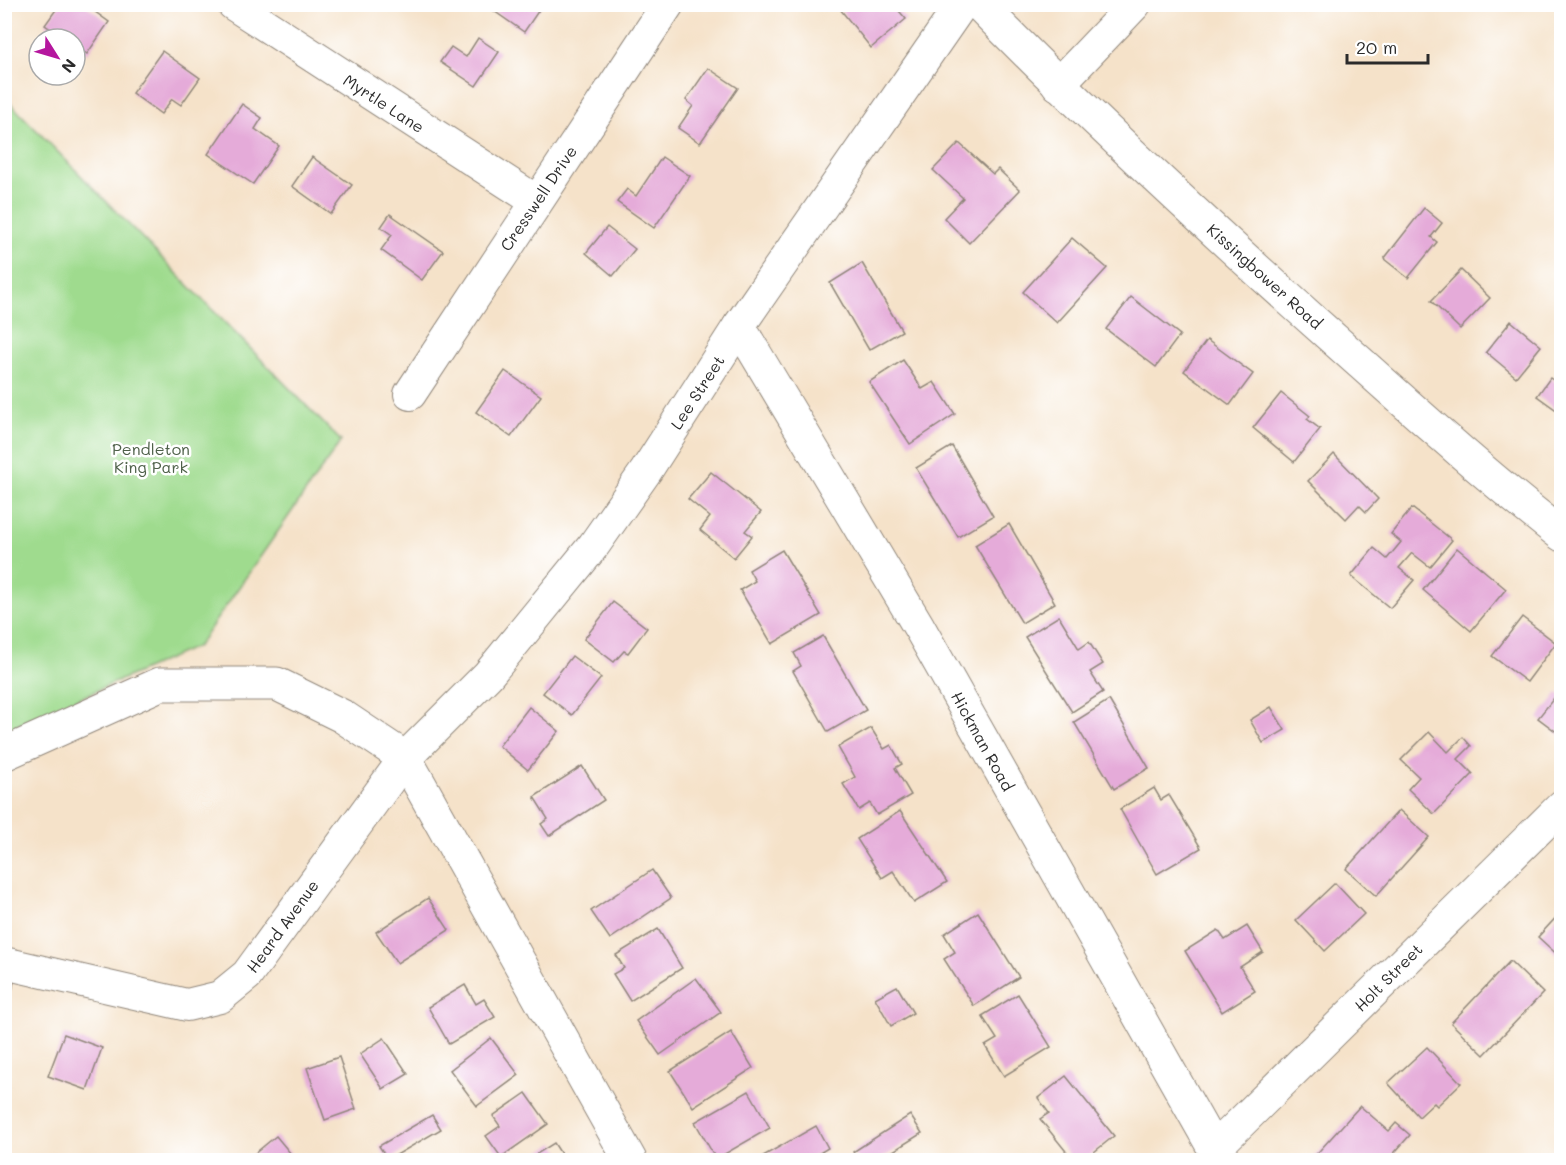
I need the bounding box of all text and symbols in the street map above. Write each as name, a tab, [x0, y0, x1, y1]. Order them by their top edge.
north arrow	[27, 27, 87, 87]
scale bar	[1347, 27, 1428, 65]
text: 20 m	[1356, 35, 1397, 59]
text: N	[57, 55, 81, 78]
street label: Myrtle Lane	[340, 69, 428, 137]
street label: Cresswell Drive	[495, 141, 581, 255]
street label: Kissingbower Road	[1203, 219, 1327, 333]
street label: Lee Street	[665, 351, 729, 433]
park label: Pendleton King Park	[112, 438, 190, 477]
street label: Hickman Road	[947, 687, 1019, 795]
street label: Heard Avenue	[241, 875, 323, 977]
street label: Holt Street	[1349, 938, 1427, 1016]

